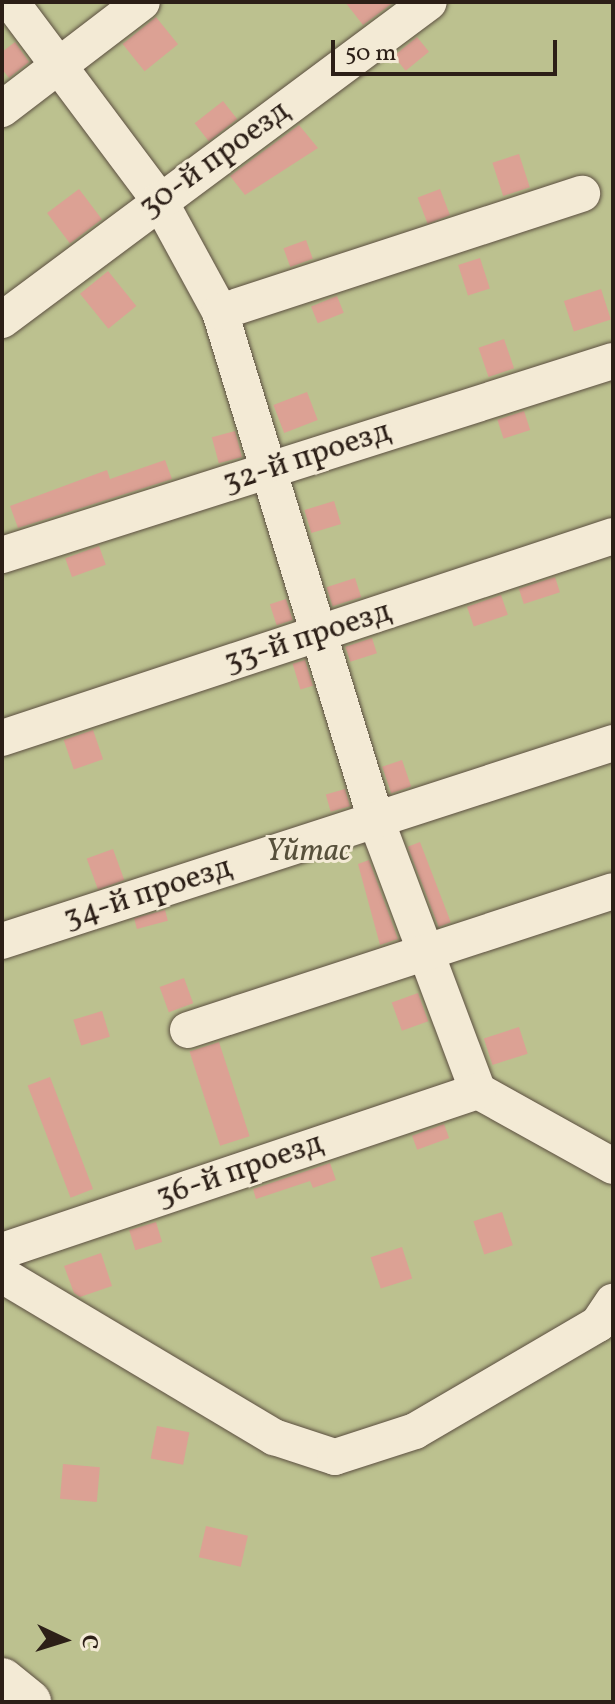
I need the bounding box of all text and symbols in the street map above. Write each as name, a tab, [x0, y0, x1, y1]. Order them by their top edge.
scale bar	[335, 24, 561, 74]
text: 50 m	[345, 37, 397, 71]
street label: 30-й проезд	[132, 93, 298, 227]
street label: 32-й проезд	[218, 413, 396, 503]
street label: 33-й проезд	[220, 593, 396, 683]
park label: Үйтас	[265, 833, 351, 871]
street label: 34-й проезд	[59, 849, 237, 939]
street label: 36-й проезд	[151, 1125, 329, 1217]
north arrow	[24, 1600, 104, 1680]
text: С	[72, 1634, 104, 1650]

